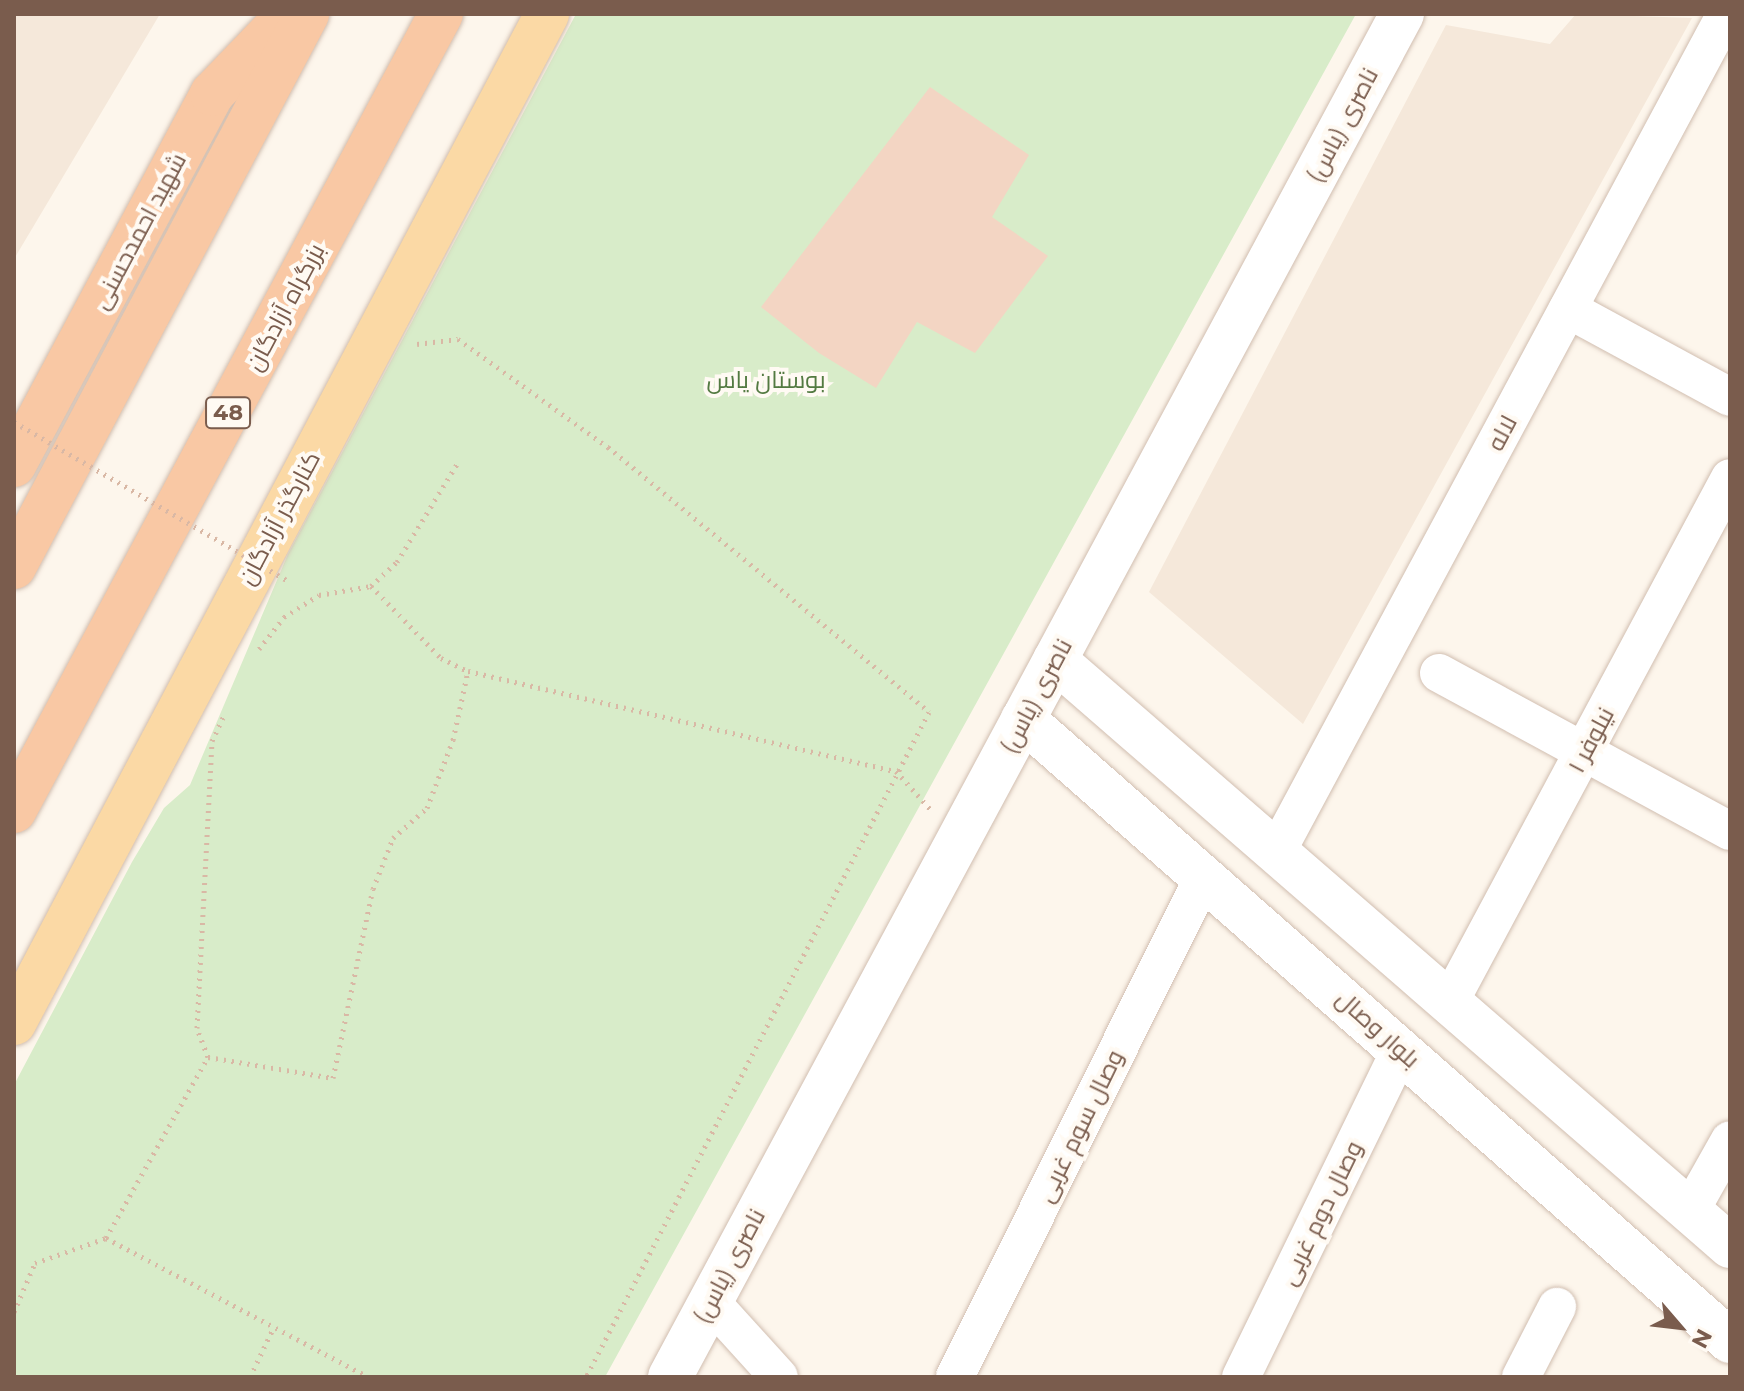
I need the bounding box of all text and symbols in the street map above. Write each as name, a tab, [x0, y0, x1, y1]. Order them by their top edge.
street label: ناصری (یاس)	[1300, 63, 1384, 187]
street label: شهید احمدحسنی	[86, 148, 192, 314]
street label: بزرگراه آزادگان	[239, 238, 331, 376]
park label: بوستان یاس	[706, 366, 826, 394]
road number: 48	[204, 395, 252, 431]
street label: لاله	[1481, 410, 1523, 456]
street label: کنارگذر آزادگان	[232, 446, 326, 590]
street label: ناصری (یاس)	[994, 634, 1078, 758]
street label: نیلوفر ۱	[1562, 702, 1620, 778]
street label: بلوار وصال	[1330, 984, 1426, 1074]
street label: وصال سوم غربی	[1031, 1045, 1129, 1207]
street label: وصال دوم غربی	[1274, 1136, 1368, 1290]
street label: ناصری (یاس)	[687, 1204, 771, 1328]
north arrow	[1640, 1287, 1720, 1367]
text: N	[1686, 1324, 1718, 1353]

